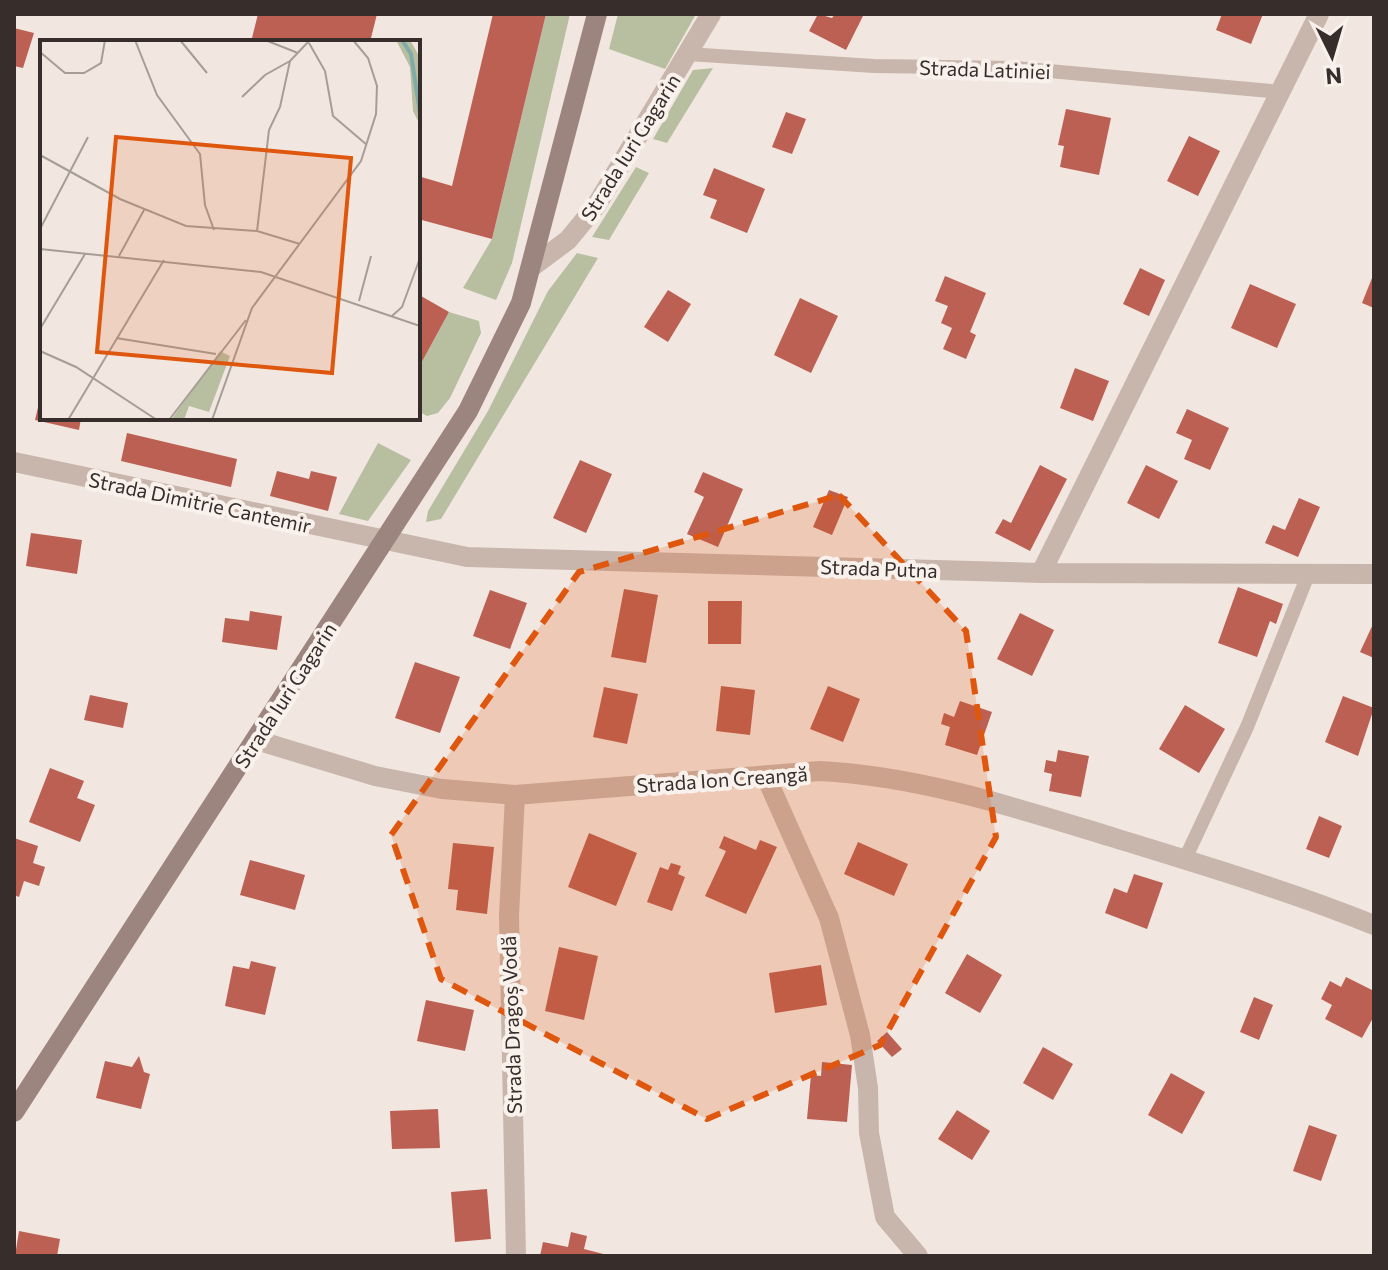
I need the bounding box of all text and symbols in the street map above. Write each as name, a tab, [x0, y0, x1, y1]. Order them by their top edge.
north arrow	[1292, 16, 1372, 96]
inset map	[40, 40, 420, 420]
street label: Strada Latiniei	[919, 55, 1051, 83]
text: N	[1324, 62, 1343, 91]
street label: Strada Iuri Gagarin	[575, 69, 685, 225]
street label: Strada Dimitrie Cantemir	[87, 467, 313, 537]
street label: Strada Putna	[820, 554, 938, 582]
street label: Strada Iuri Gagarin	[229, 618, 341, 772]
street label: Strada Ion Creangă	[636, 761, 808, 797]
street label: Strada Dragoș Vodă	[496, 935, 528, 1115]

